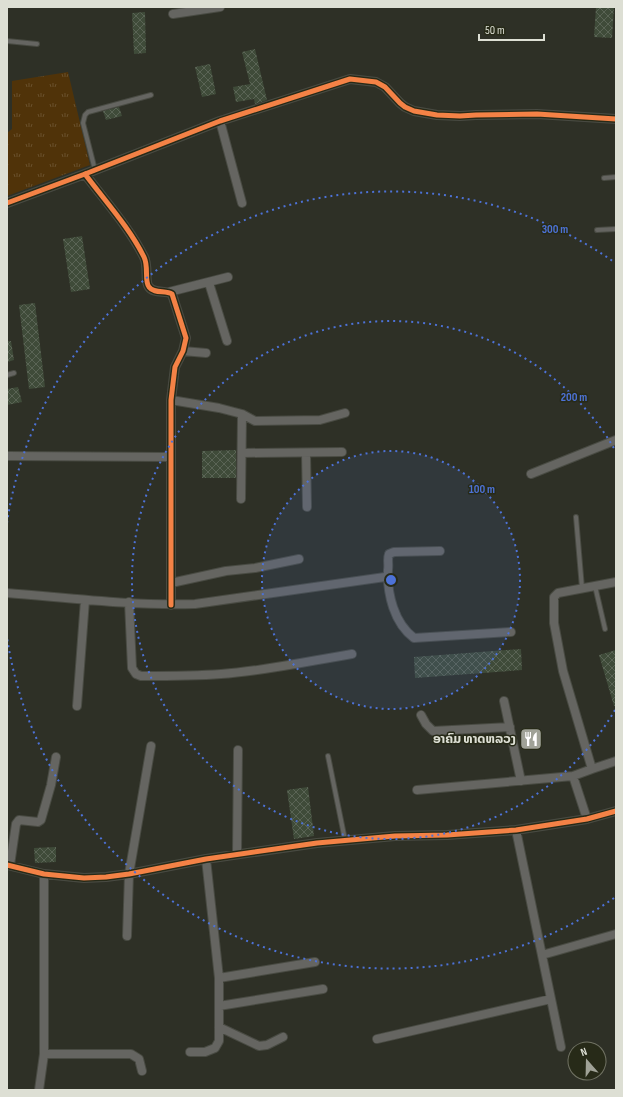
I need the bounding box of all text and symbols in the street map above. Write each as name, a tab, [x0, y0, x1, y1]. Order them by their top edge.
scale bar	[479, 16, 544, 42]
text: 50 m	[485, 23, 505, 38]
text: 300 m	[542, 222, 568, 237]
text: 200 m	[561, 390, 587, 405]
text: 100 m	[469, 482, 495, 497]
centre of rings	[384, 573, 398, 587]
restaurant icon: ອາຄົມ ທາດຫລວງ	[518, 726, 544, 752]
place label: ອາຄົມ ທາດຫລວງ	[433, 731, 516, 747]
north arrow	[567, 1041, 607, 1081]
text: N	[579, 1045, 589, 1059]

